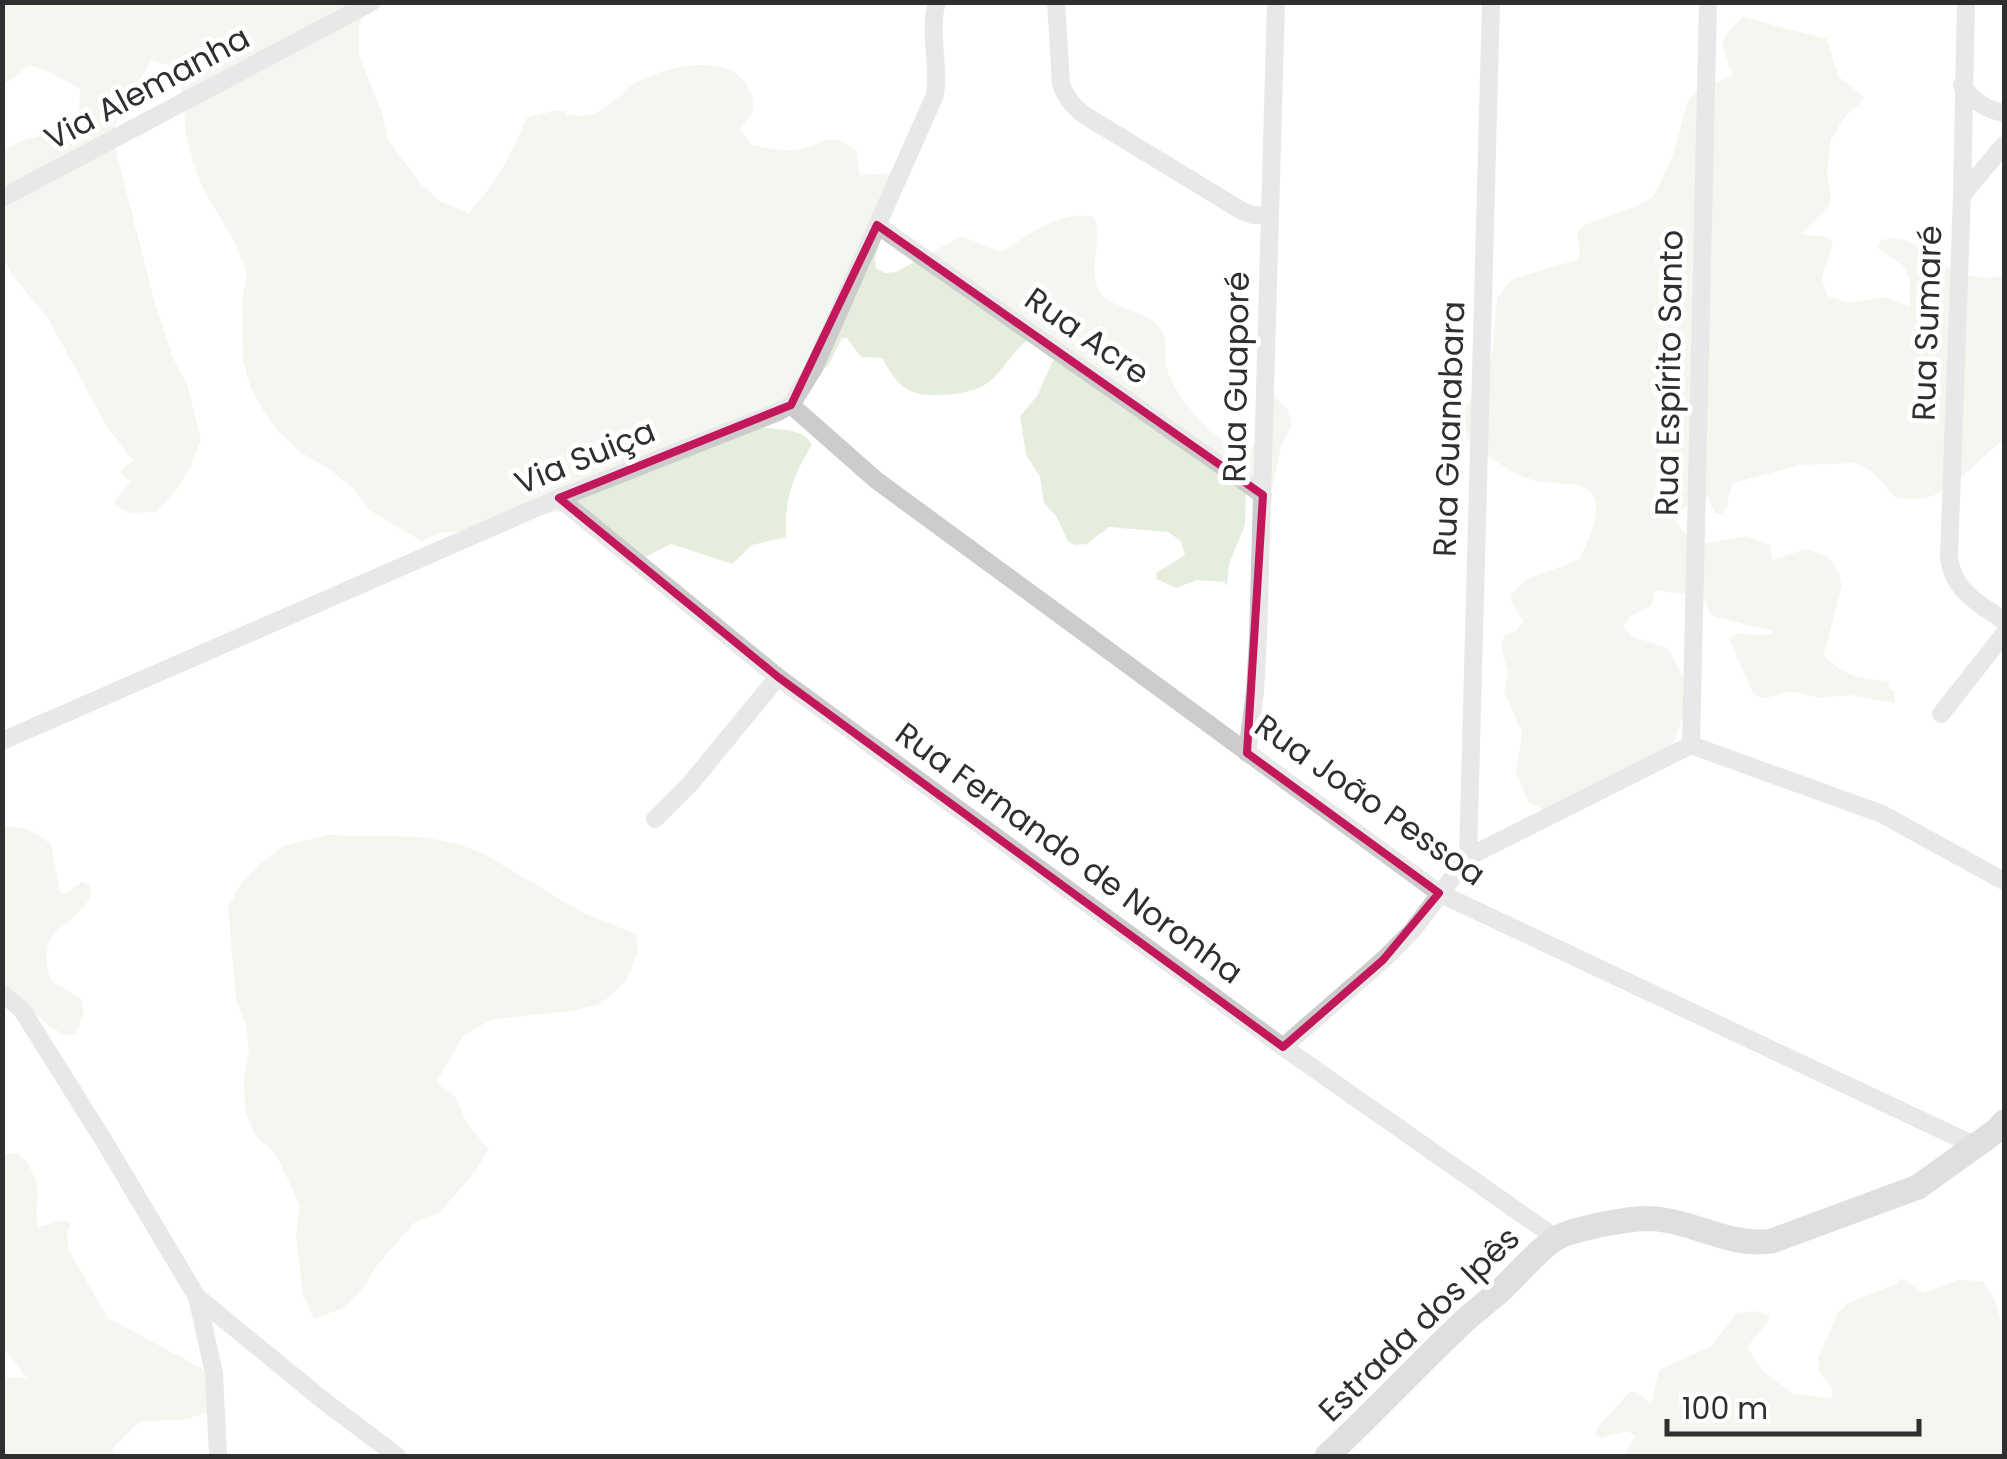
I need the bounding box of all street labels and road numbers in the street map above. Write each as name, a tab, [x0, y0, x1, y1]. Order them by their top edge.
street label: Via Alemanha	[36, 15, 257, 161]
street label: Rua Sumaré	[1901, 224, 1952, 422]
street label: Rua Espírito Santo	[1644, 229, 1693, 516]
street label: Rua Guaporé	[1211, 271, 1260, 483]
street label: Rua Acre	[1016, 276, 1159, 395]
street label: Rua Guanabara	[1422, 300, 1475, 558]
street label: Via Suiça	[508, 408, 662, 505]
street label: Rua João Pessoa	[1246, 703, 1495, 896]
street label: Rua Fernando de Noronha	[886, 711, 1252, 994]
street label: Estrada dos Ipês	[1308, 1216, 1529, 1431]

